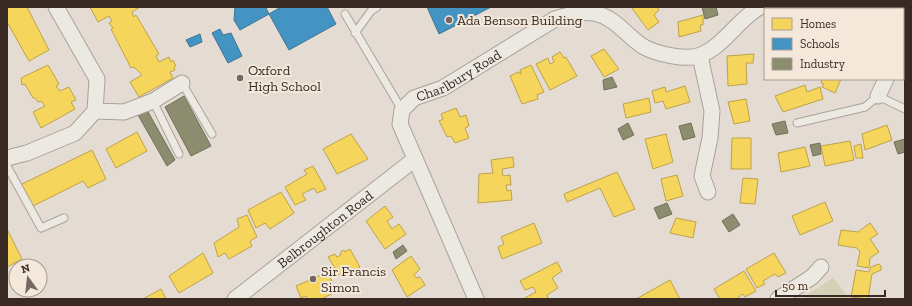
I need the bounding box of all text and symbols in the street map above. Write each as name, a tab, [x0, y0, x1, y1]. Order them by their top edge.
legend	[764, 8, 904, 80]
place label: Ada Benson Building	[457, 12, 583, 29]
marker: Ada Benson Building	[444, 15, 454, 25]
text: Homes	[800, 17, 836, 31]
text: Schools	[800, 37, 839, 51]
street label: Charlbury Road	[414, 46, 505, 106]
text: Industry	[800, 57, 846, 71]
place label: Oxford High School	[248, 62, 321, 95]
marker: Oxford High School	[235, 73, 245, 83]
street label: Belbroughton Road	[274, 187, 377, 272]
north arrow	[8, 258, 48, 298]
text: N	[20, 261, 32, 276]
place label: Sir Francis Simon	[321, 263, 386, 296]
scale bar	[776, 272, 885, 298]
marker: Sir Francis Simon	[308, 274, 318, 284]
text: 50 m	[782, 279, 809, 293]

